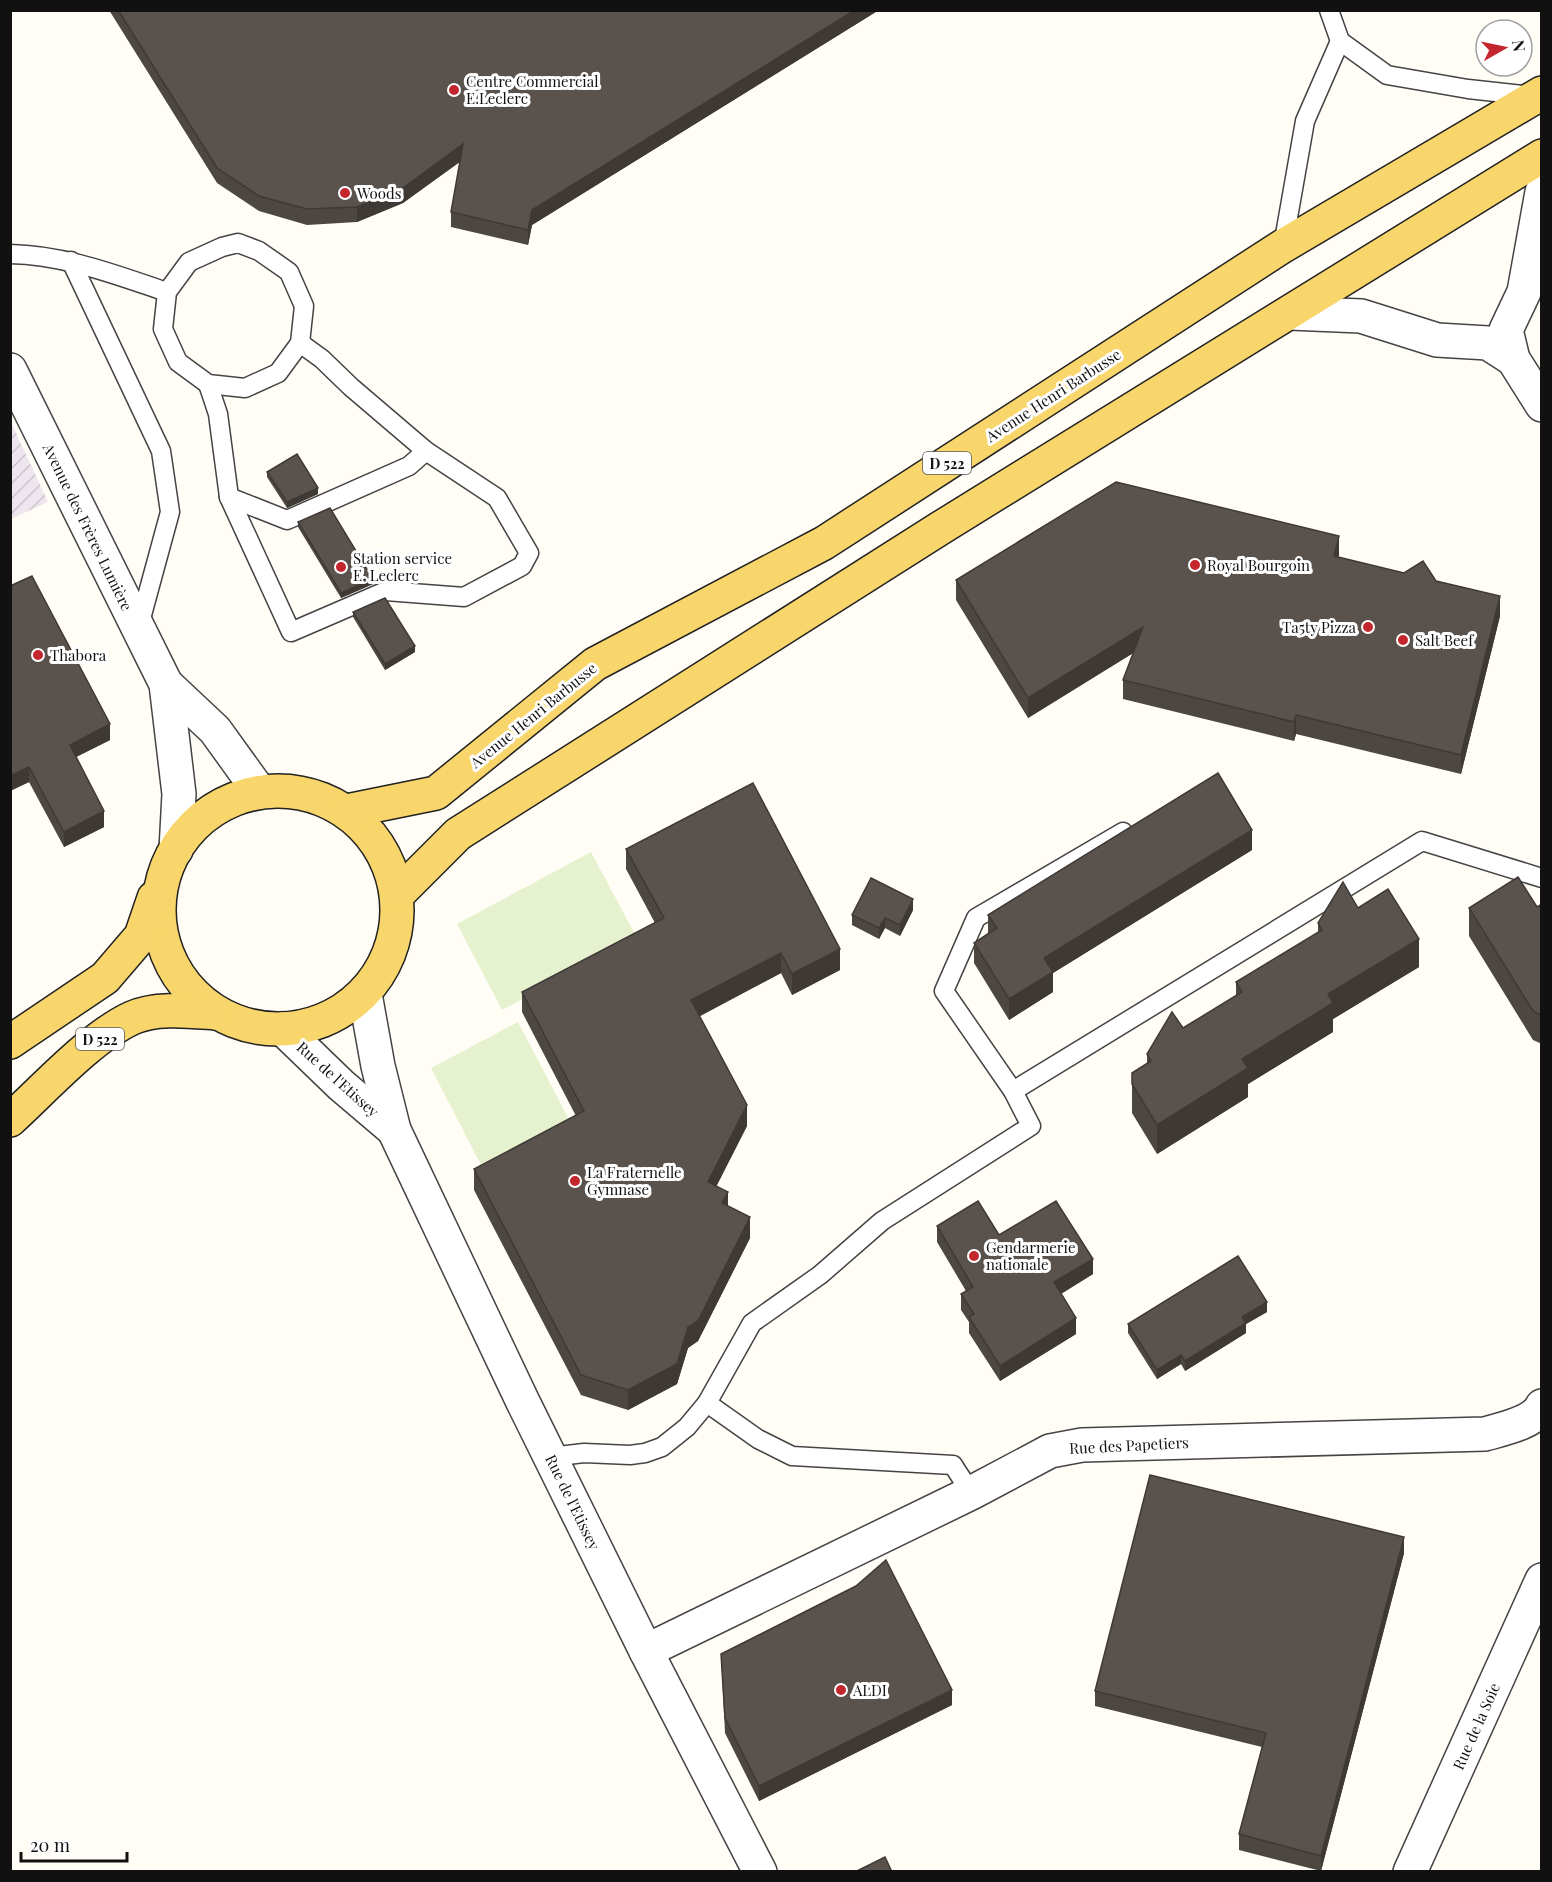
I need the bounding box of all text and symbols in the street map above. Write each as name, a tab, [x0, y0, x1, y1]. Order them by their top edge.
north arrow	[1474, 18, 1534, 78]
text: N	[1508, 38, 1531, 53]
place label: Centre Commercial E.Leclerc	[466, 71, 598, 108]
marker: Centre Commercial E.Leclerc	[447, 83, 461, 97]
place label: Woods	[356, 183, 401, 203]
marker: Woods	[338, 186, 352, 200]
street label: Avenue Henri Barbusse	[981, 344, 1124, 447]
street label: Avenue des Frères Lumière	[38, 439, 137, 614]
road number: D 522	[923, 452, 971, 474]
place label: Station service E. Leclerc	[353, 548, 452, 585]
place label: Royal Bourgoin	[1207, 555, 1310, 575]
marker: Royal Bourgoin	[1188, 558, 1202, 572]
marker: Station service E. Leclerc	[334, 560, 348, 574]
place label: Ta5ty Pizza	[1282, 617, 1357, 637]
marker: Ta5ty Pizza	[1361, 620, 1375, 634]
place label: Salt Beef	[1415, 630, 1474, 650]
marker: Salt Beef	[1396, 633, 1410, 647]
place label: Thabora	[50, 645, 107, 665]
marker: Thabora	[31, 648, 45, 662]
street label: Avenue Henri Barbusse	[465, 658, 600, 773]
road number: D 522	[76, 1028, 124, 1050]
street label: Rue de l'Etissey	[293, 1037, 384, 1121]
place label: La Fraternelle Gymnase	[587, 1162, 682, 1199]
marker: La Fraternelle Gymnase	[568, 1174, 582, 1188]
place label: Gendarmerie nationale	[986, 1237, 1076, 1274]
marker: Gendarmerie nationale	[967, 1249, 981, 1263]
street label: Rue des Papetiers	[1069, 1432, 1189, 1458]
street label: Rue de l'Etissey	[541, 1451, 605, 1553]
street label: Rue de la Soie	[1448, 1679, 1504, 1773]
place label: ALDI	[852, 1680, 887, 1700]
marker: ALDI	[834, 1683, 848, 1697]
scale bar	[21, 1825, 128, 1863]
text: 20 m	[30, 1833, 70, 1857]

